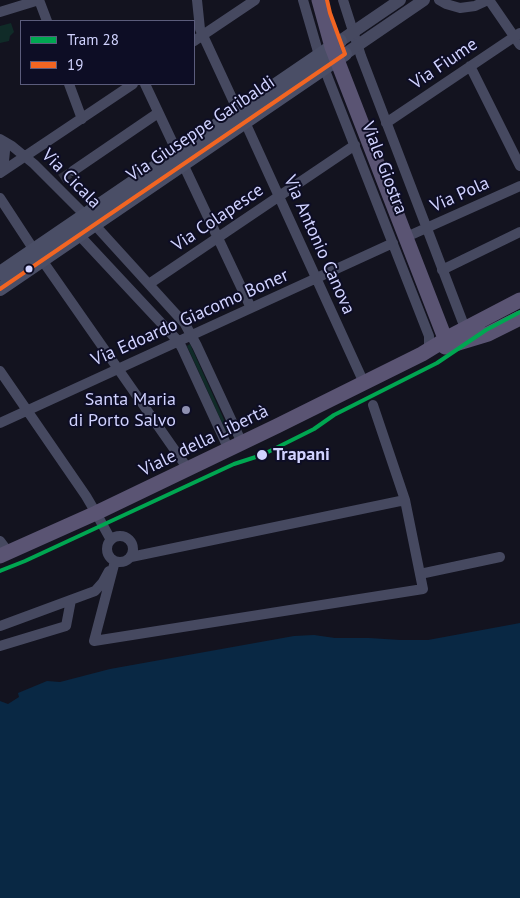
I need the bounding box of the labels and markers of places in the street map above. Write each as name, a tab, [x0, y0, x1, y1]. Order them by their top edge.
unlabelled marker	[24, 264, 34, 274]
place label: Santa Maria di Porto Salvo	[69, 389, 176, 432]
marker: Santa Maria di Porto Salvo	[180, 404, 192, 416]
place label: Trapani	[273, 444, 330, 466]
marker: Trapani	[255, 448, 269, 462]

